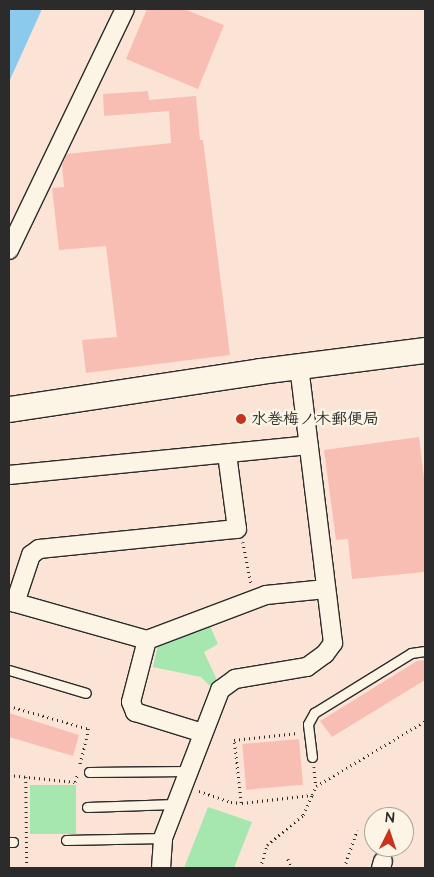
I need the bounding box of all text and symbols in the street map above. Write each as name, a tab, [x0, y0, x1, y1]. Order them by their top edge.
place label: 水巻梅ノ木郵便局	[251, 409, 379, 429]
marker: 水巻梅ノ木郵便局	[235, 413, 247, 425]
north arrow	[364, 807, 414, 857]
text: N	[385, 808, 395, 828]

